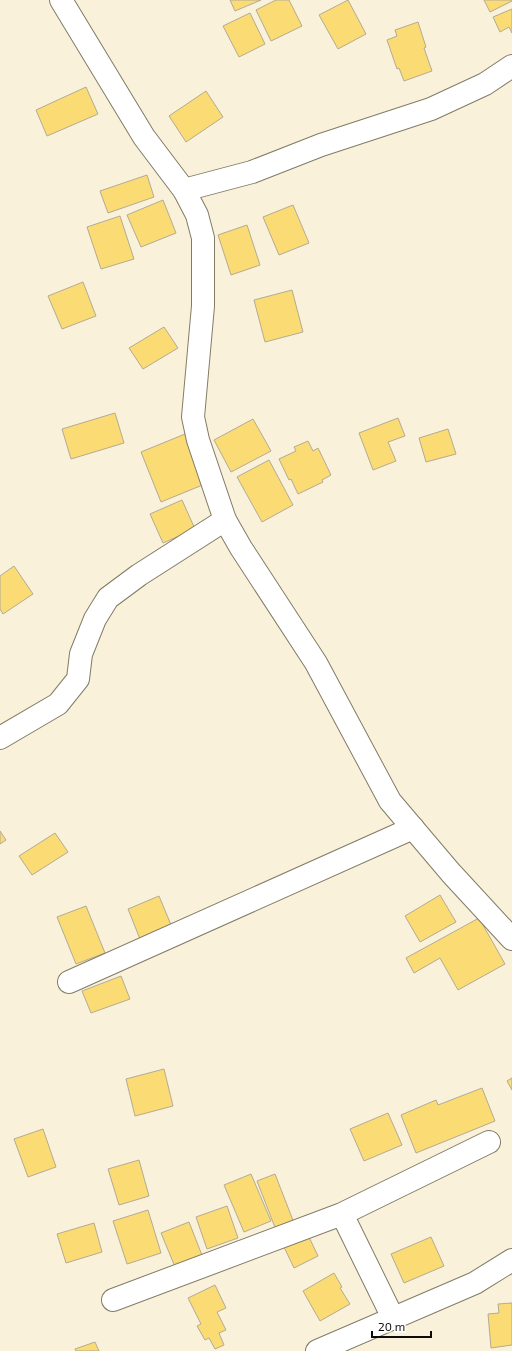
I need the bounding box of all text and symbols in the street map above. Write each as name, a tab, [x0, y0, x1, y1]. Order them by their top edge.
scale bar	[372, 1313, 431, 1339]
text: 20 m	[378, 1319, 405, 1333]

